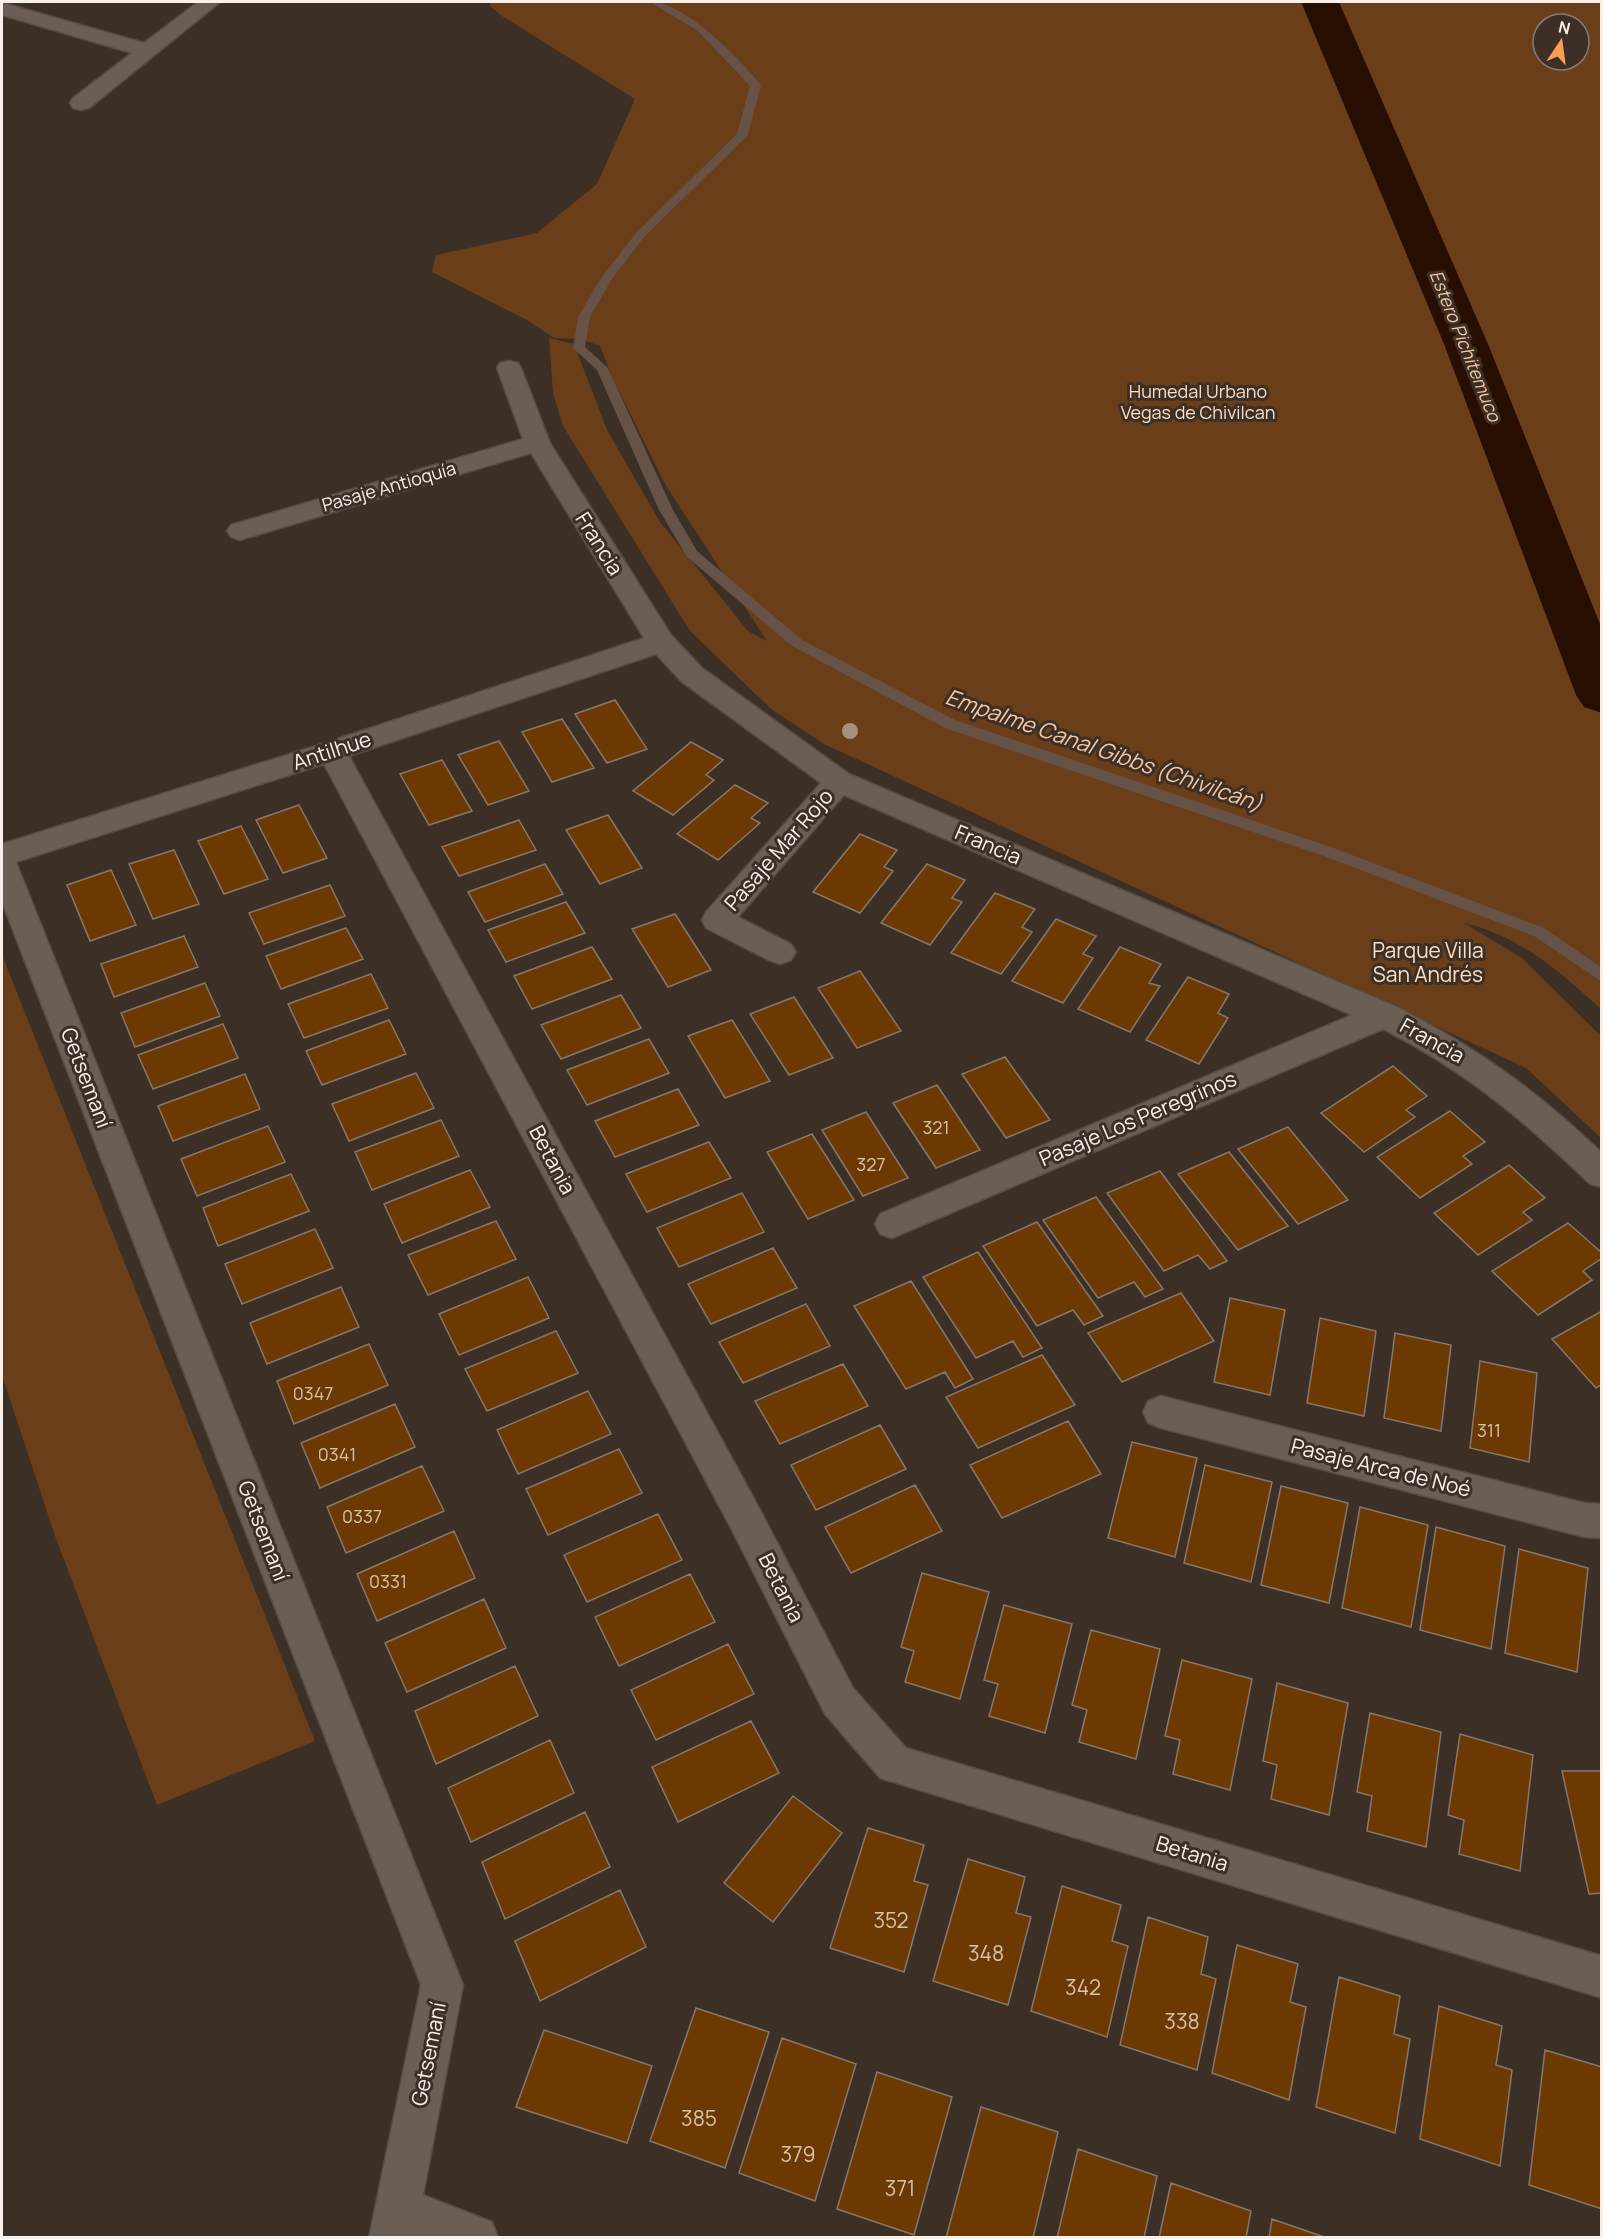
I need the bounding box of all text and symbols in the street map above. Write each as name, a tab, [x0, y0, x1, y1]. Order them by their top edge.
north arrow	[1531, 12, 1591, 72]
text: N	[1556, 15, 1572, 39]
water label: Estero Pichitemuco	[1425, 267, 1508, 426]
park label: Humedal Urbano Vegas de Chivilcan	[1121, 379, 1275, 424]
street label: Pasaje Antioquía	[319, 455, 458, 517]
street label: Francia	[570, 507, 630, 580]
water label: Empalme Canal Gibbs (Chivilcán)	[942, 682, 1266, 818]
street label: Antilhue	[289, 724, 375, 776]
street label: Pasaje Mar Rojo	[718, 783, 839, 916]
street label: Francia	[951, 818, 1026, 871]
park label: Parque Villa San Andrés	[1372, 936, 1484, 988]
street label: Francia	[1395, 1011, 1470, 1069]
street label: Getsemaní	[55, 1023, 119, 1132]
street label: Pasaje Los Peregrinos	[1035, 1064, 1241, 1172]
house number: 321	[922, 1115, 950, 1139]
street label: Betania	[523, 1120, 583, 1199]
house number: 327	[856, 1152, 886, 1176]
house number: 0347	[293, 1381, 333, 1405]
house number: 311	[1477, 1418, 1501, 1442]
street label: Pasaje Arca de Noé	[1288, 1431, 1474, 1503]
house number: 0341	[318, 1442, 356, 1466]
street label: Getsemaní	[232, 1476, 296, 1585]
house number: 0337	[342, 1504, 382, 1528]
street label: Betania	[753, 1548, 811, 1627]
house number: 0331	[369, 1569, 407, 1593]
street label: Betania	[1153, 1829, 1232, 1877]
house number: 352	[873, 1906, 909, 1934]
house number: 348	[968, 1939, 1004, 1967]
house number: 342	[1065, 1973, 1101, 2001]
street label: Getsemaní	[404, 1999, 452, 2108]
house number: 338	[1164, 2007, 1200, 2035]
house number: 385	[681, 2104, 717, 2132]
house number: 379	[780, 2140, 816, 2168]
house number: 371	[885, 2174, 915, 2202]

